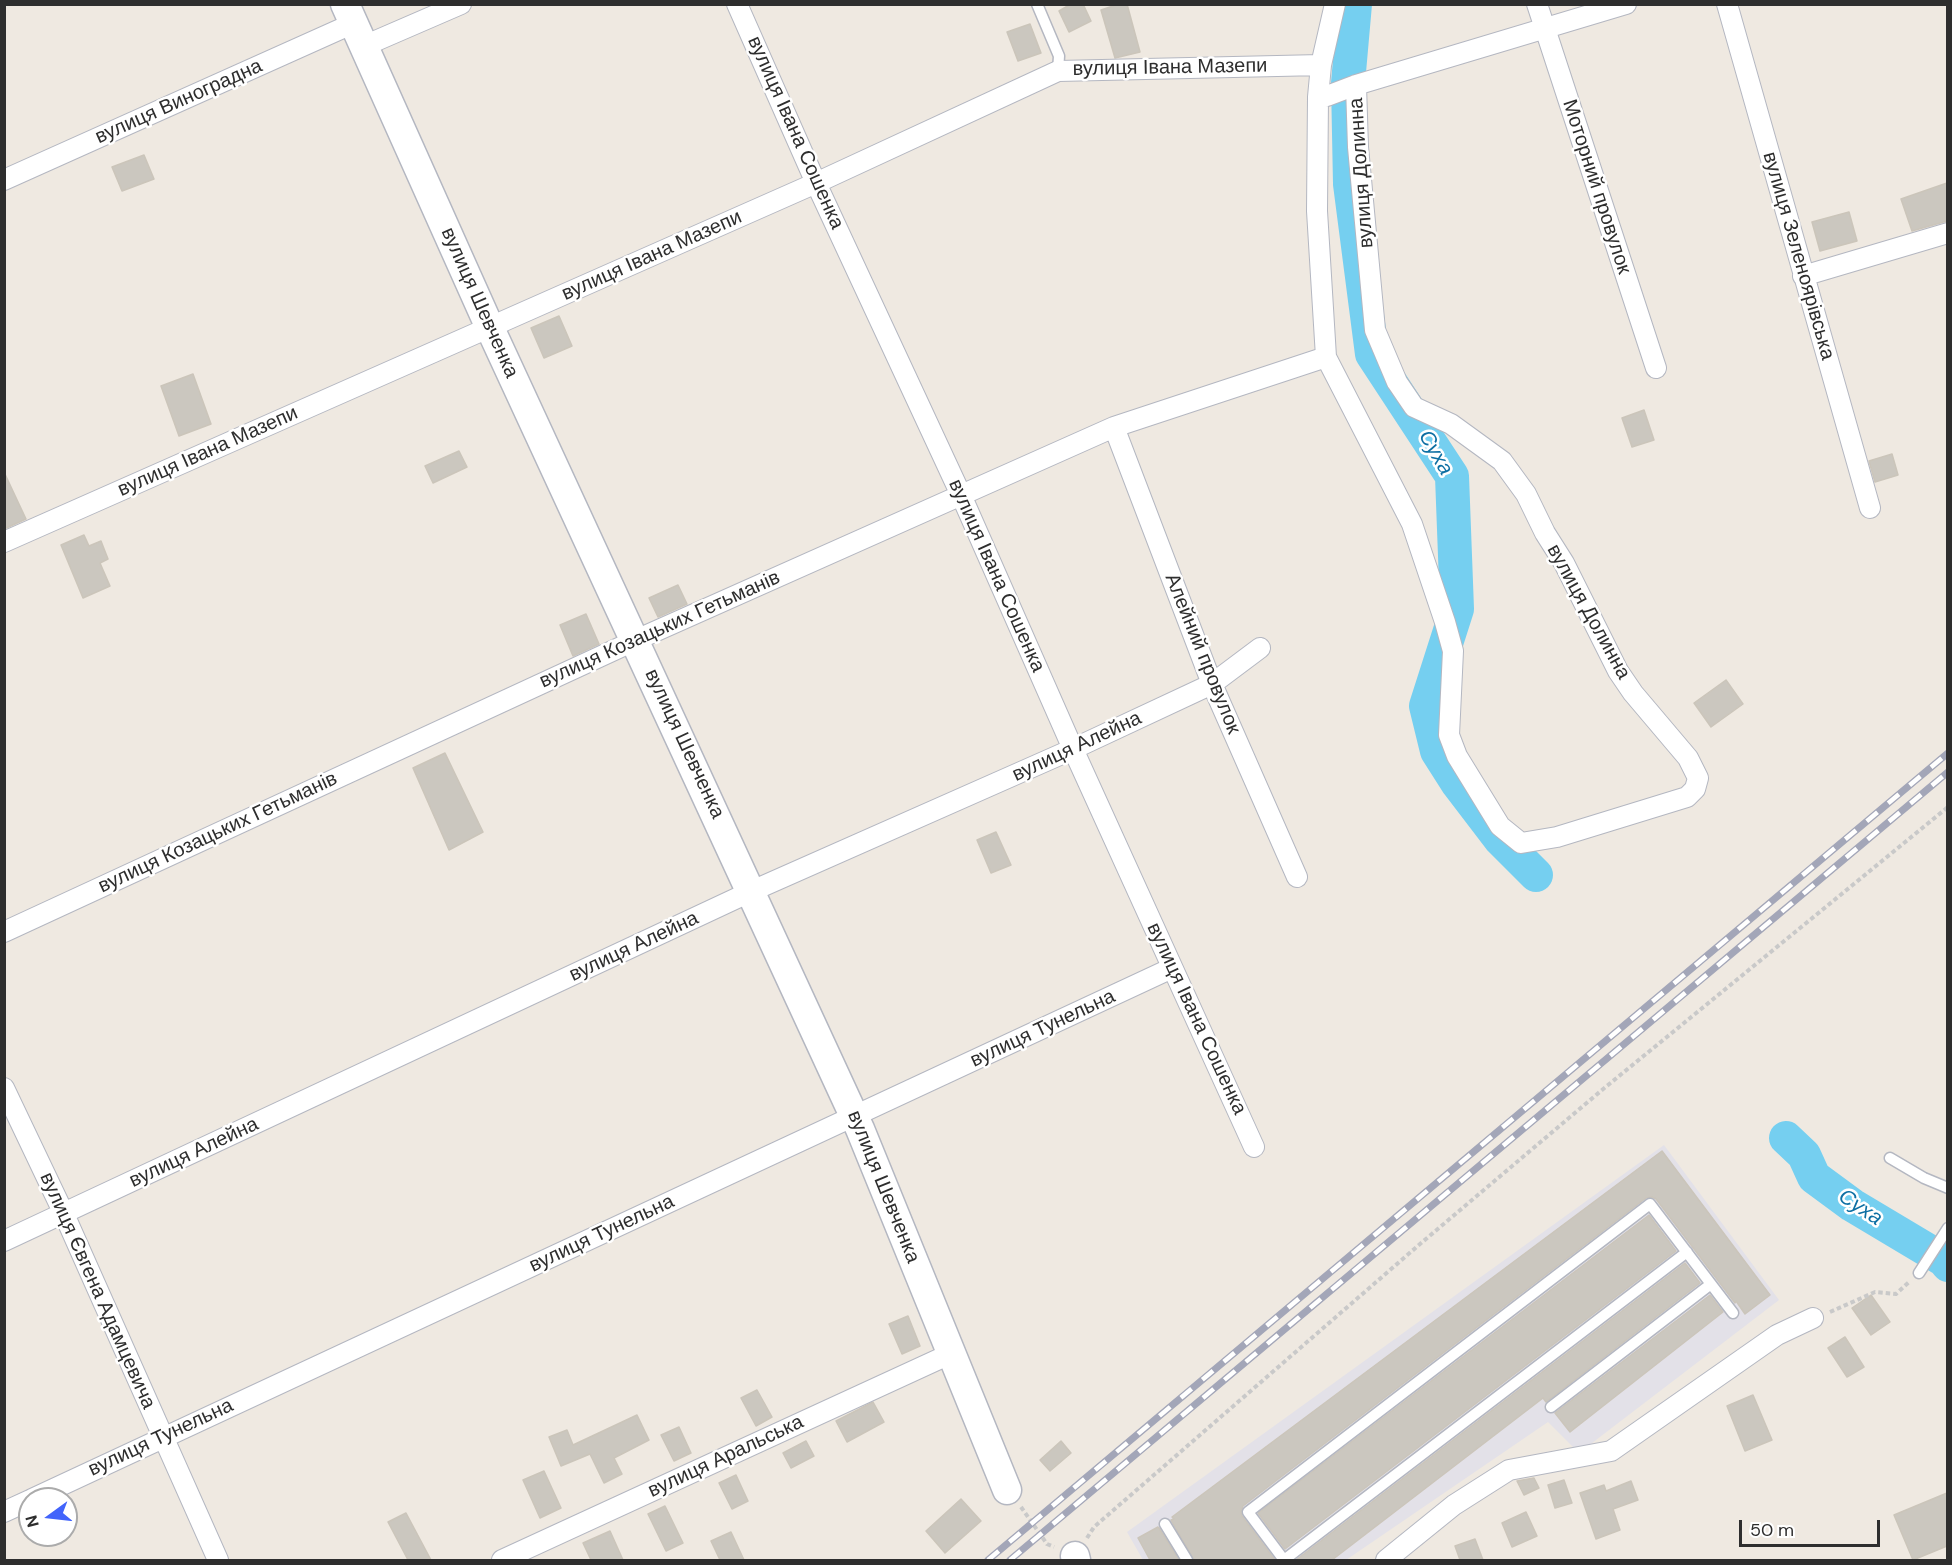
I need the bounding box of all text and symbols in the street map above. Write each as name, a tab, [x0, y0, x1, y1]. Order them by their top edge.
street label: вулиця Івана Сошенка	[742, 33, 848, 233]
street label: вулиця Виноградна	[92, 54, 266, 150]
street label: вулиця Івана Мазепи	[1072, 54, 1268, 82]
street label: вулиця Долинна	[1345, 97, 1379, 249]
street label: Моторний провулок	[1556, 97, 1636, 277]
street label: вулиця Зеленоярівська	[1757, 149, 1839, 363]
street label: вулиця Івана Мазепи	[558, 205, 746, 307]
street label: вулиця Шевченка	[435, 224, 523, 382]
street label: вулиця Івана Мазепи	[114, 401, 302, 503]
water label: Суха	[1412, 426, 1458, 480]
street label: вулиця Івана Сошенка	[943, 476, 1049, 676]
street label: вулиця Долинна	[1541, 540, 1635, 684]
street label: вулиця Козацьких Гетьманів	[536, 566, 784, 694]
street label: Алейний провулок	[1159, 570, 1245, 738]
street label: вулиця Шевченка	[639, 665, 729, 823]
street label: вулиця Алейна	[1009, 707, 1145, 787]
street label: вулиця Козацьких Гетьманів	[95, 767, 341, 899]
street label: вулиця Алейна	[566, 907, 702, 987]
street label: вулиця Івана Сошенка	[1141, 919, 1251, 1119]
street label: вулиця Тунельна	[967, 985, 1119, 1073]
street label: вулиця Шевченка	[841, 1107, 925, 1267]
street label: вулиця Алейна	[126, 1113, 262, 1193]
street label: вулиця Євгена Адамцевича	[34, 1169, 160, 1413]
water label: Суха	[1833, 1184, 1887, 1232]
street label: вулиця Тунельна	[526, 1190, 678, 1278]
street label: вулиця Тунельна	[85, 1394, 237, 1482]
street label: вулиця Аральська	[645, 1410, 807, 1504]
north arrow	[18, 1487, 78, 1547]
scale bar	[1742, 1508, 1883, 1546]
text: N	[20, 1513, 44, 1530]
text: 50 m	[1750, 1518, 1794, 1542]

